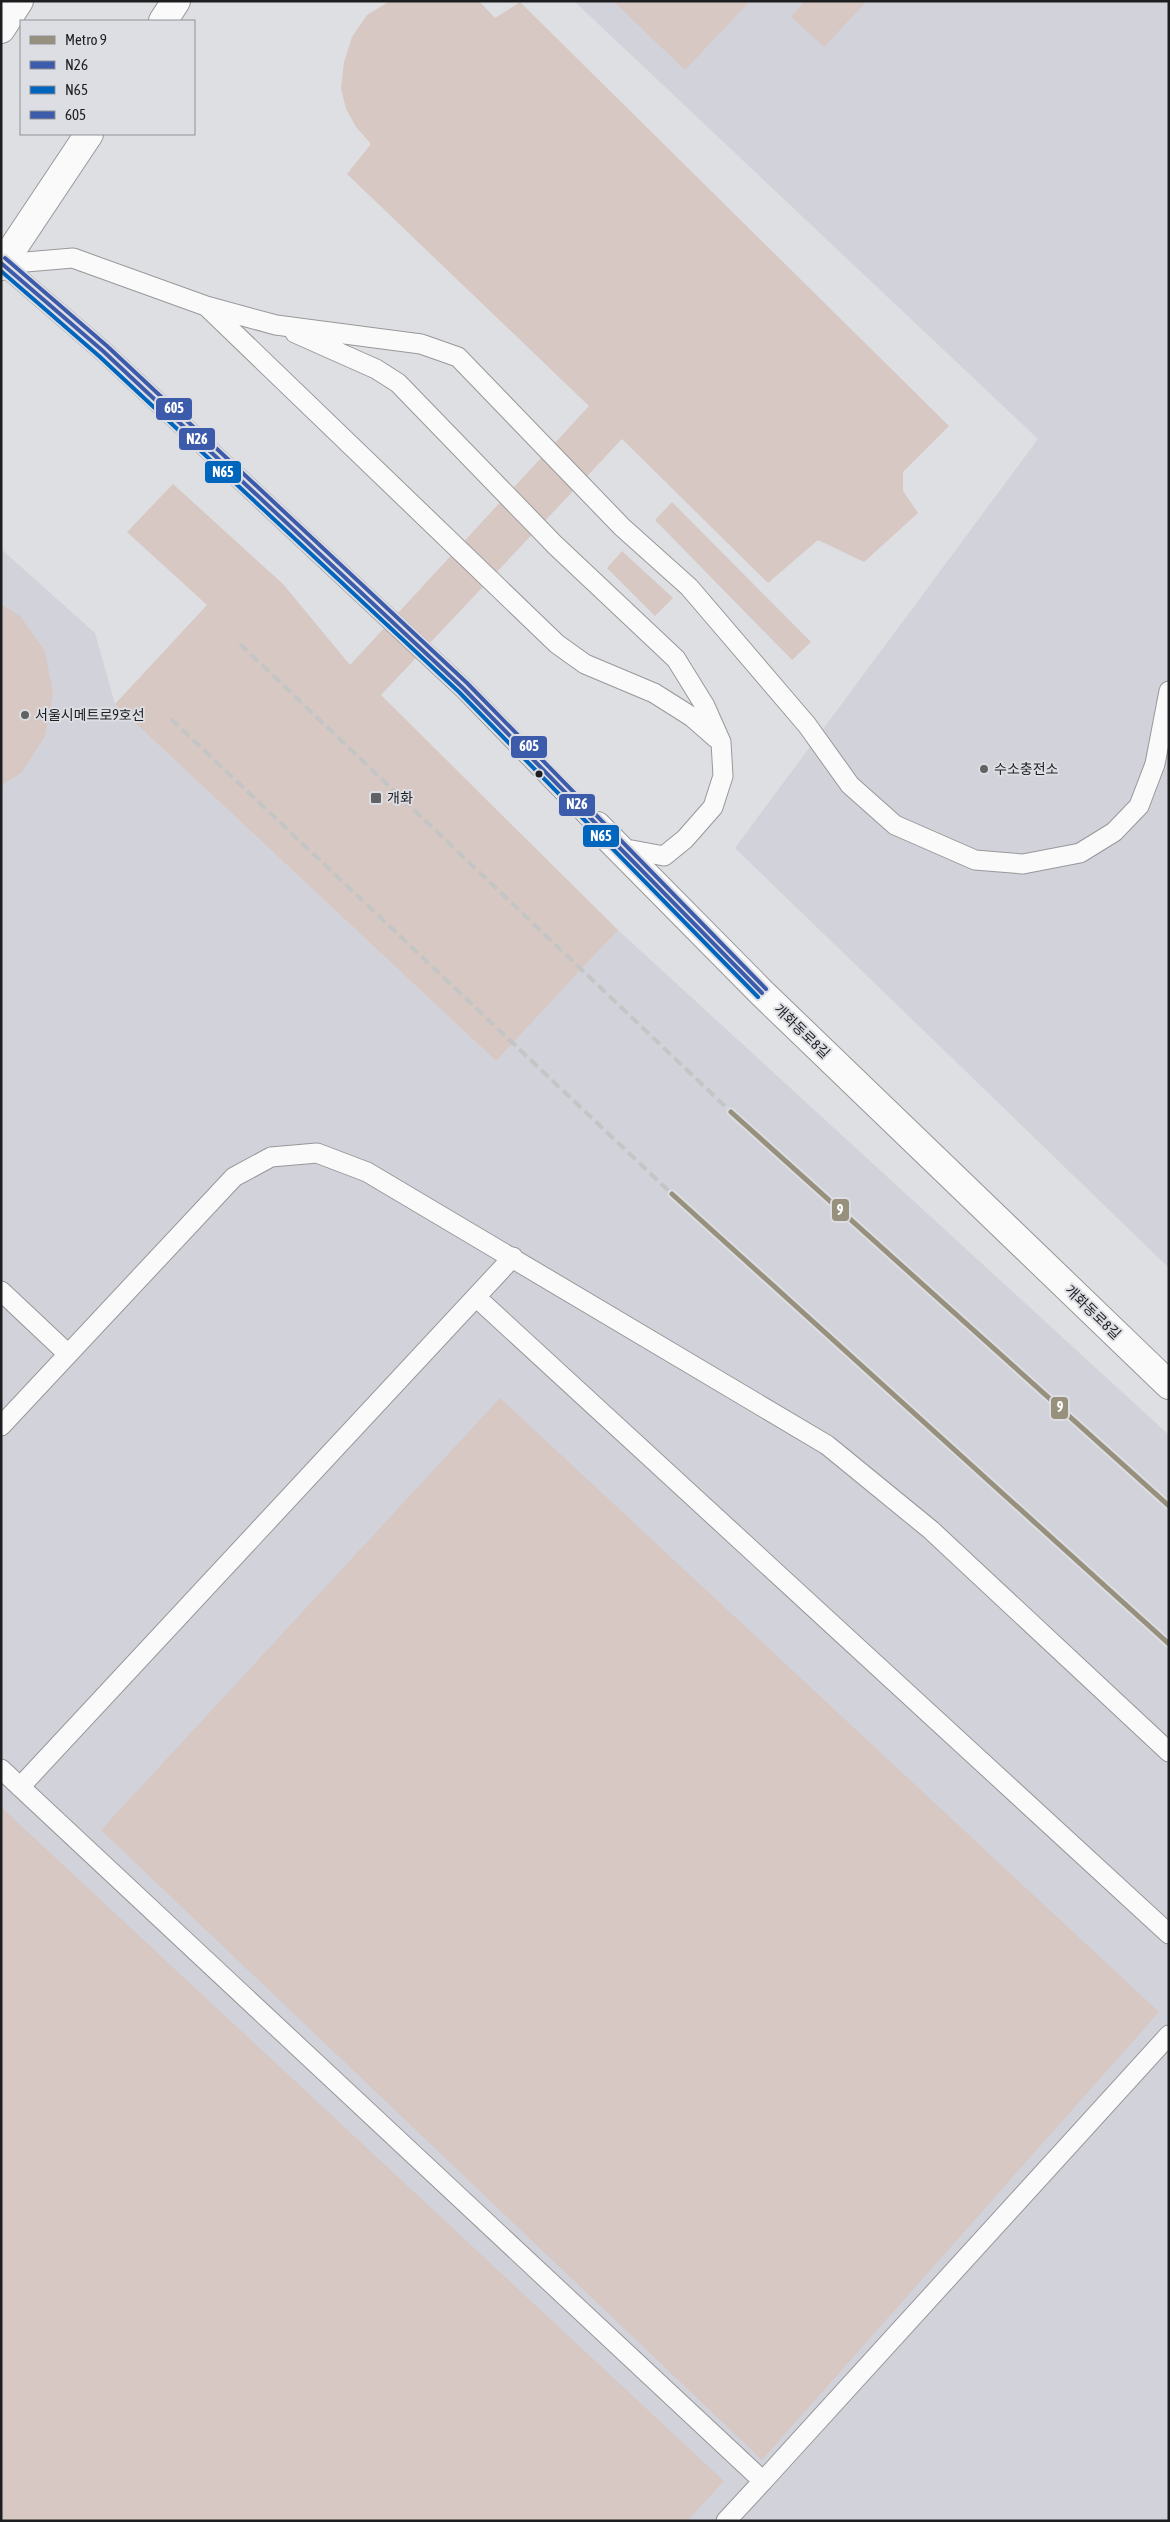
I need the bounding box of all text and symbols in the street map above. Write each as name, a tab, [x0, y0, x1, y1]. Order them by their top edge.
legend	[20, 20, 195, 135]
text: Metro 9	[65, 31, 107, 48]
text: N26	[65, 56, 88, 73]
text: N65	[65, 81, 88, 98]
text: 605	[65, 106, 86, 123]
line badge: 605	[155, 397, 193, 421]
text: 605	[164, 400, 184, 416]
line badge: N26	[178, 427, 216, 451]
text: N26	[186, 431, 208, 447]
line badge: N65	[204, 460, 242, 484]
text: N65	[212, 464, 234, 480]
place label: 서울시메트로9호선	[35, 707, 145, 723]
marker: 서울시메트로9호선	[19, 709, 31, 721]
line badge: 605	[510, 735, 548, 759]
text: 605	[519, 738, 539, 754]
place label: 수소충전소	[994, 761, 1059, 777]
marker: 수소충전소	[978, 763, 990, 775]
unlabelled marker	[534, 769, 544, 779]
place label: 개화	[387, 790, 413, 806]
marker: 개화	[369, 791, 383, 805]
line badge: N26	[558, 793, 596, 817]
text: N26	[566, 796, 588, 812]
line badge: N65	[582, 824, 620, 848]
text: N65	[590, 828, 612, 844]
street label: 개화동로8길	[771, 1001, 833, 1061]
line badge: 9	[831, 1198, 850, 1222]
text: 9	[837, 1202, 844, 1218]
street label: 개화동로8길	[1062, 1282, 1124, 1342]
line badge: 9	[1050, 1396, 1069, 1420]
text: 9	[1057, 1399, 1064, 1415]

